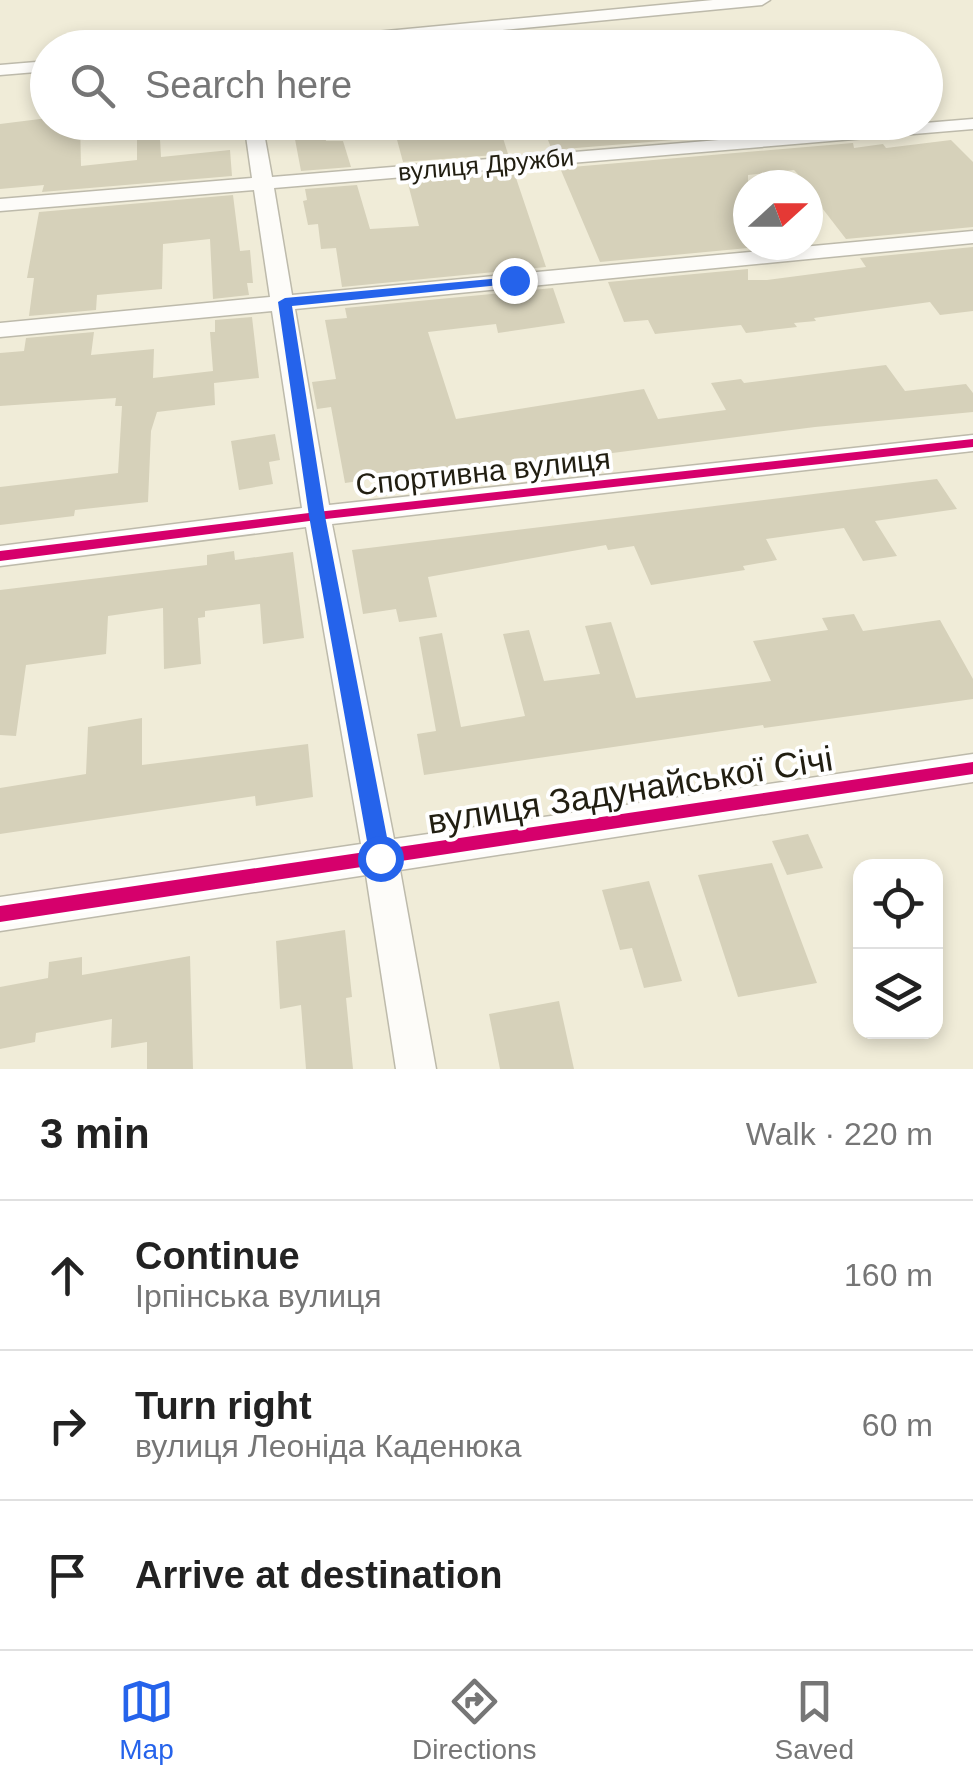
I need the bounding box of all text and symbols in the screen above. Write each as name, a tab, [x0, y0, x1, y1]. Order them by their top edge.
search box	[30, 30, 943, 140]
icon: search	[65, 58, 120, 113]
text: Search here	[145, 64, 352, 106]
street label: вулиця Дружби	[397, 142, 575, 186]
north arrow	[733, 170, 823, 260]
route end	[492, 258, 538, 304]
street label: Спортивна вулиця	[354, 442, 612, 501]
street label: вулиця Задунайської Січі	[425, 738, 835, 841]
route start	[358, 836, 404, 882]
map controls	[853, 859, 943, 1039]
button: locate	[853, 859, 943, 949]
button: layers	[853, 949, 943, 1039]
text: 3 min	[40, 1110, 150, 1157]
text: Walk · 220 m	[746, 1116, 933, 1152]
text: Continue	[135, 1235, 300, 1277]
icon: ahead	[40, 1248, 95, 1303]
text: 160 m	[844, 1257, 933, 1293]
text: Ірпінська вулиця	[135, 1278, 382, 1314]
text: Turn right	[135, 1385, 312, 1427]
icon: right	[40, 1398, 95, 1453]
text: 60 m	[862, 1407, 933, 1443]
text: вулиця Леоніда Каденюка	[135, 1428, 522, 1464]
icon: arrive	[40, 1548, 95, 1603]
text: Arrive at destination	[135, 1554, 502, 1596]
tab: Map	[119, 1674, 174, 1766]
tab: Directions	[412, 1674, 537, 1766]
tab: Saved	[775, 1674, 854, 1766]

